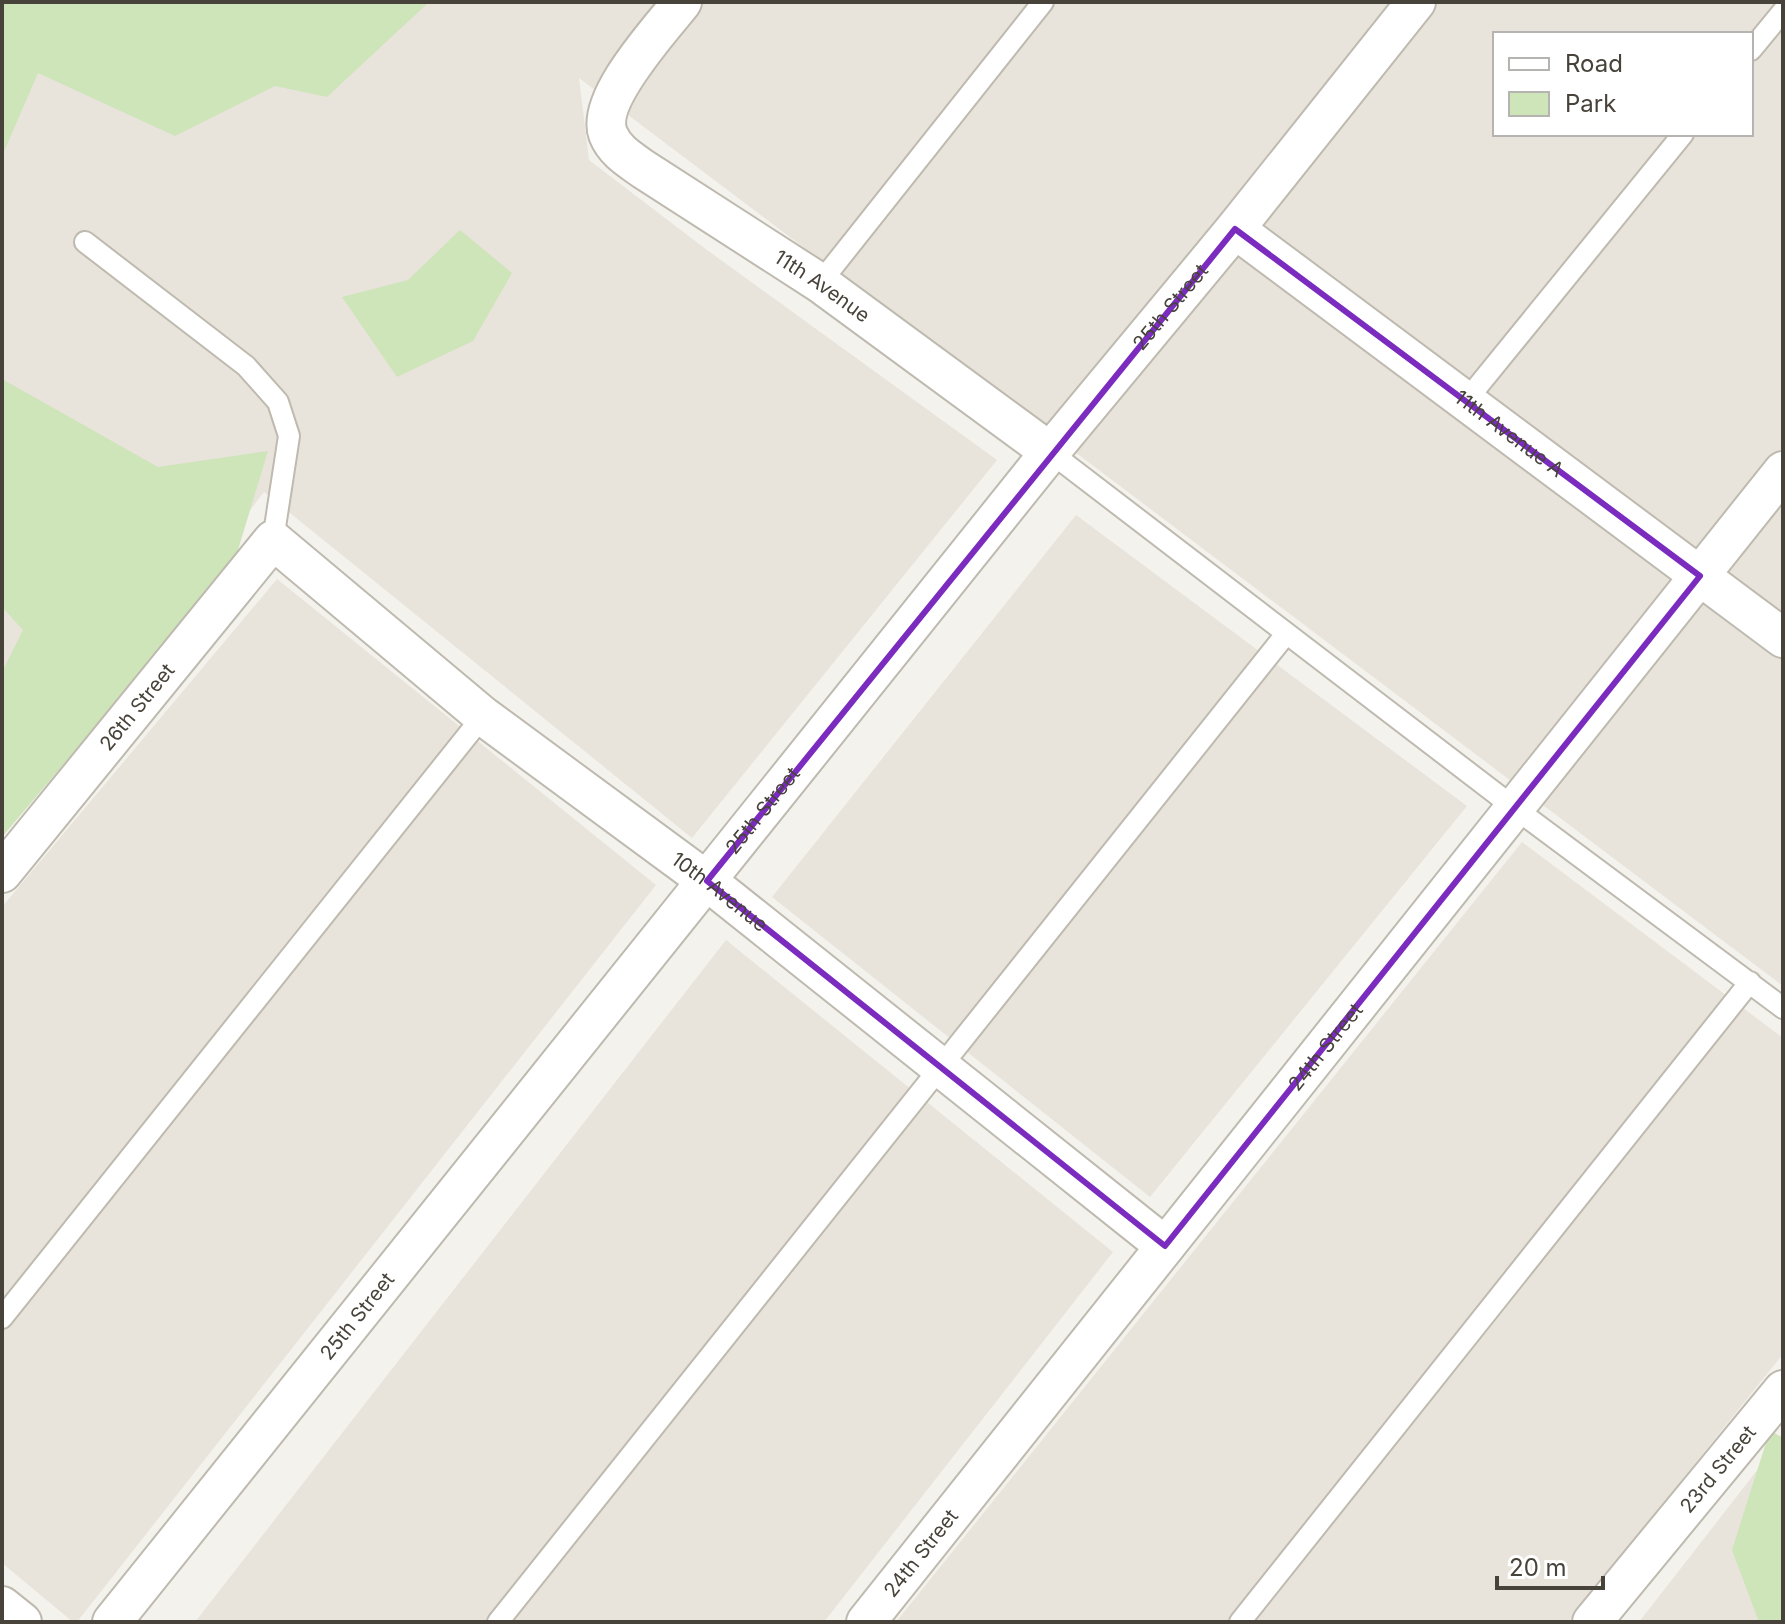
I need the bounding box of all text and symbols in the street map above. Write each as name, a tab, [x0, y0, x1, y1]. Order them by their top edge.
legend	[1493, 32, 1753, 136]
text: Road	[1565, 49, 1623, 78]
text: Park	[1565, 89, 1616, 118]
street label: 11th Avenue	[770, 245, 875, 328]
street label: 25th Street	[1128, 259, 1213, 355]
street label: 11th Avenue A	[1450, 385, 1569, 482]
street label: 26th Street	[95, 658, 180, 755]
street label: 25th Street	[720, 762, 805, 859]
street label: 10th Avenue	[667, 847, 772, 937]
street label: 24th Street	[1283, 998, 1368, 1096]
street label: 25th Street	[315, 1267, 400, 1365]
street label: 23rd Street	[1675, 1420, 1761, 1518]
street label: 24th Street	[879, 1504, 963, 1602]
scale bar	[1497, 1540, 1603, 1590]
text: 20 m	[1509, 1553, 1567, 1582]

